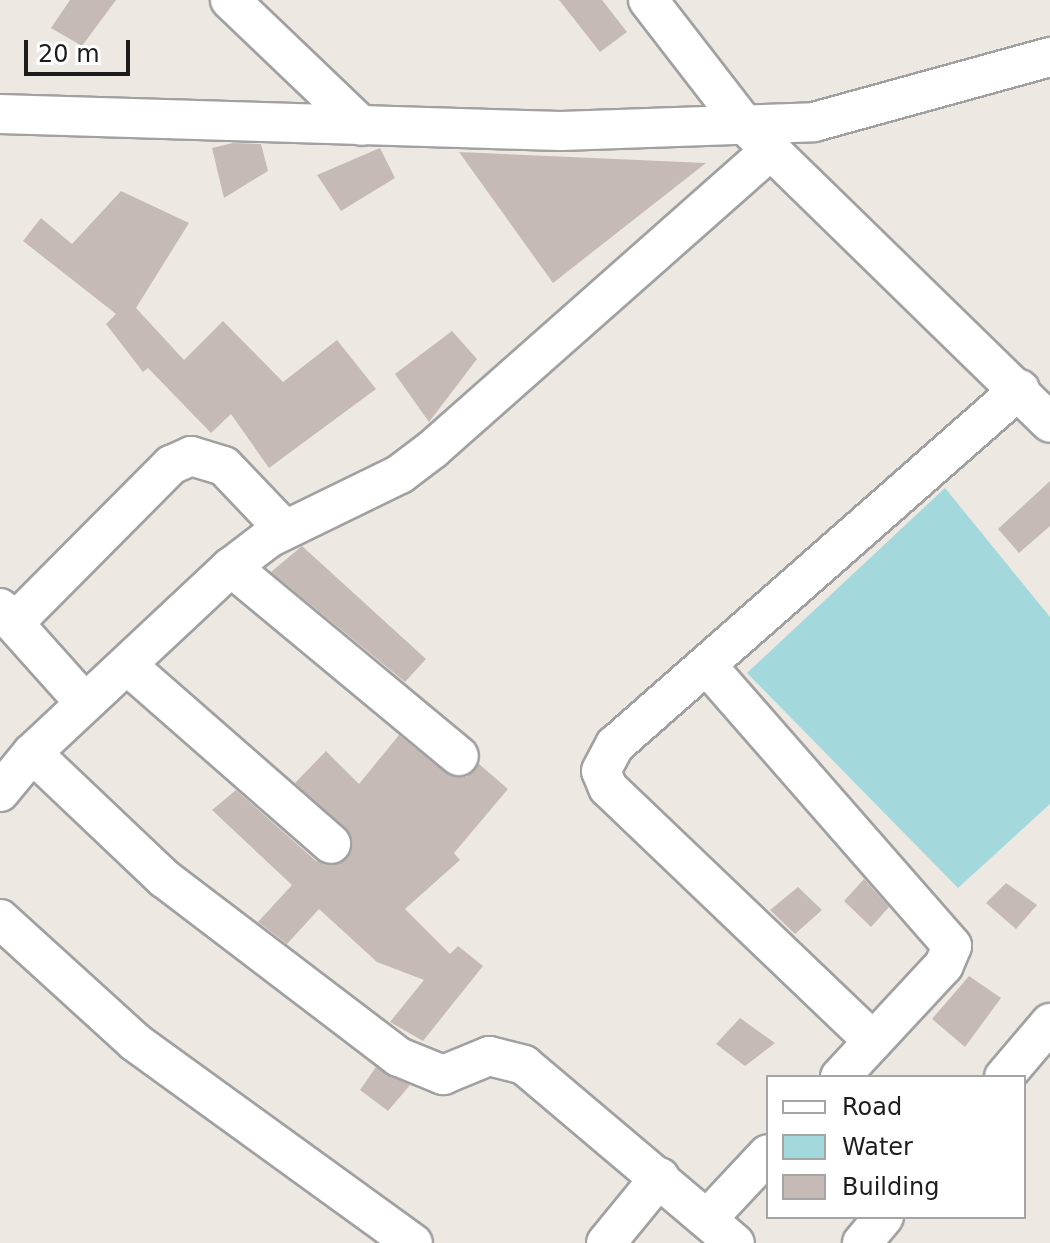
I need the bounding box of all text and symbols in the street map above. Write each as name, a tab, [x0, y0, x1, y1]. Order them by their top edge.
scale bar	[28, 24, 134, 74]
text: 20 m	[38, 40, 100, 68]
legend	[766, 1075, 1026, 1219]
text: Road	[842, 1093, 902, 1121]
text: Water	[842, 1133, 913, 1161]
text: Building	[842, 1173, 939, 1201]

